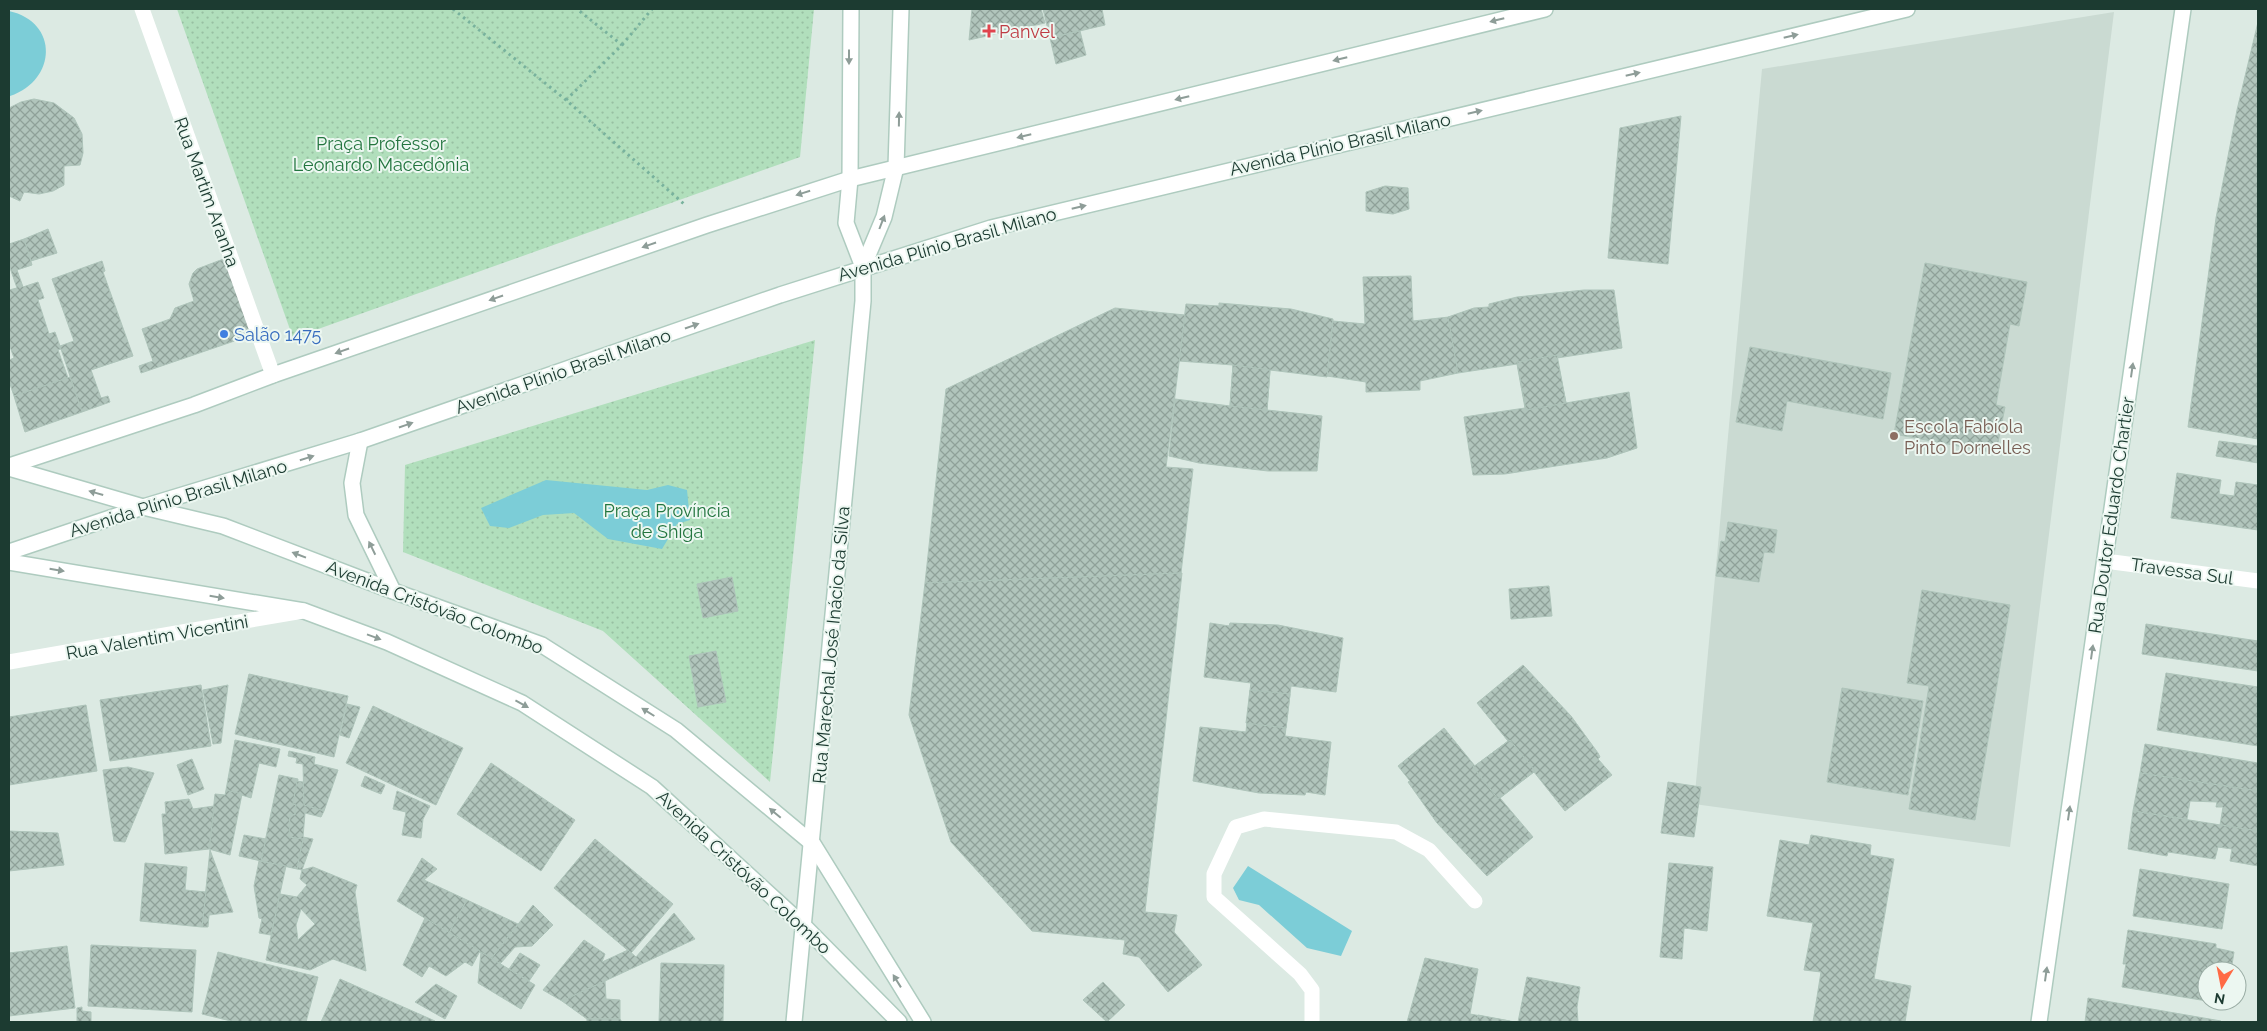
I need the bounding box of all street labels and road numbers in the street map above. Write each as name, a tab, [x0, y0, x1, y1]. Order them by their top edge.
street label: Avenida Plínio Brasil Milano	[1227, 108, 1453, 180]
street label: Rua Martim Aranha	[170, 114, 244, 270]
street label: Avenida Plínio Brasil Milano	[835, 203, 1059, 285]
street label: Avenida Plínio Brasil Milano	[453, 324, 674, 418]
street label: Rua Doutor Eduardo Chartier	[2084, 395, 2138, 635]
street label: Avenida Plínio Brasil Milano	[67, 455, 290, 541]
street label: Rua Marechal José Inácio da Silva	[808, 505, 854, 785]
street label: Travessa Sul	[2129, 553, 2235, 589]
street label: Avenida Cristóvão Colombo	[324, 556, 547, 658]
street label: Rua Valentim Vicentini	[64, 611, 250, 663]
street label: Avenida Cristóvão Colombo	[653, 786, 836, 958]

